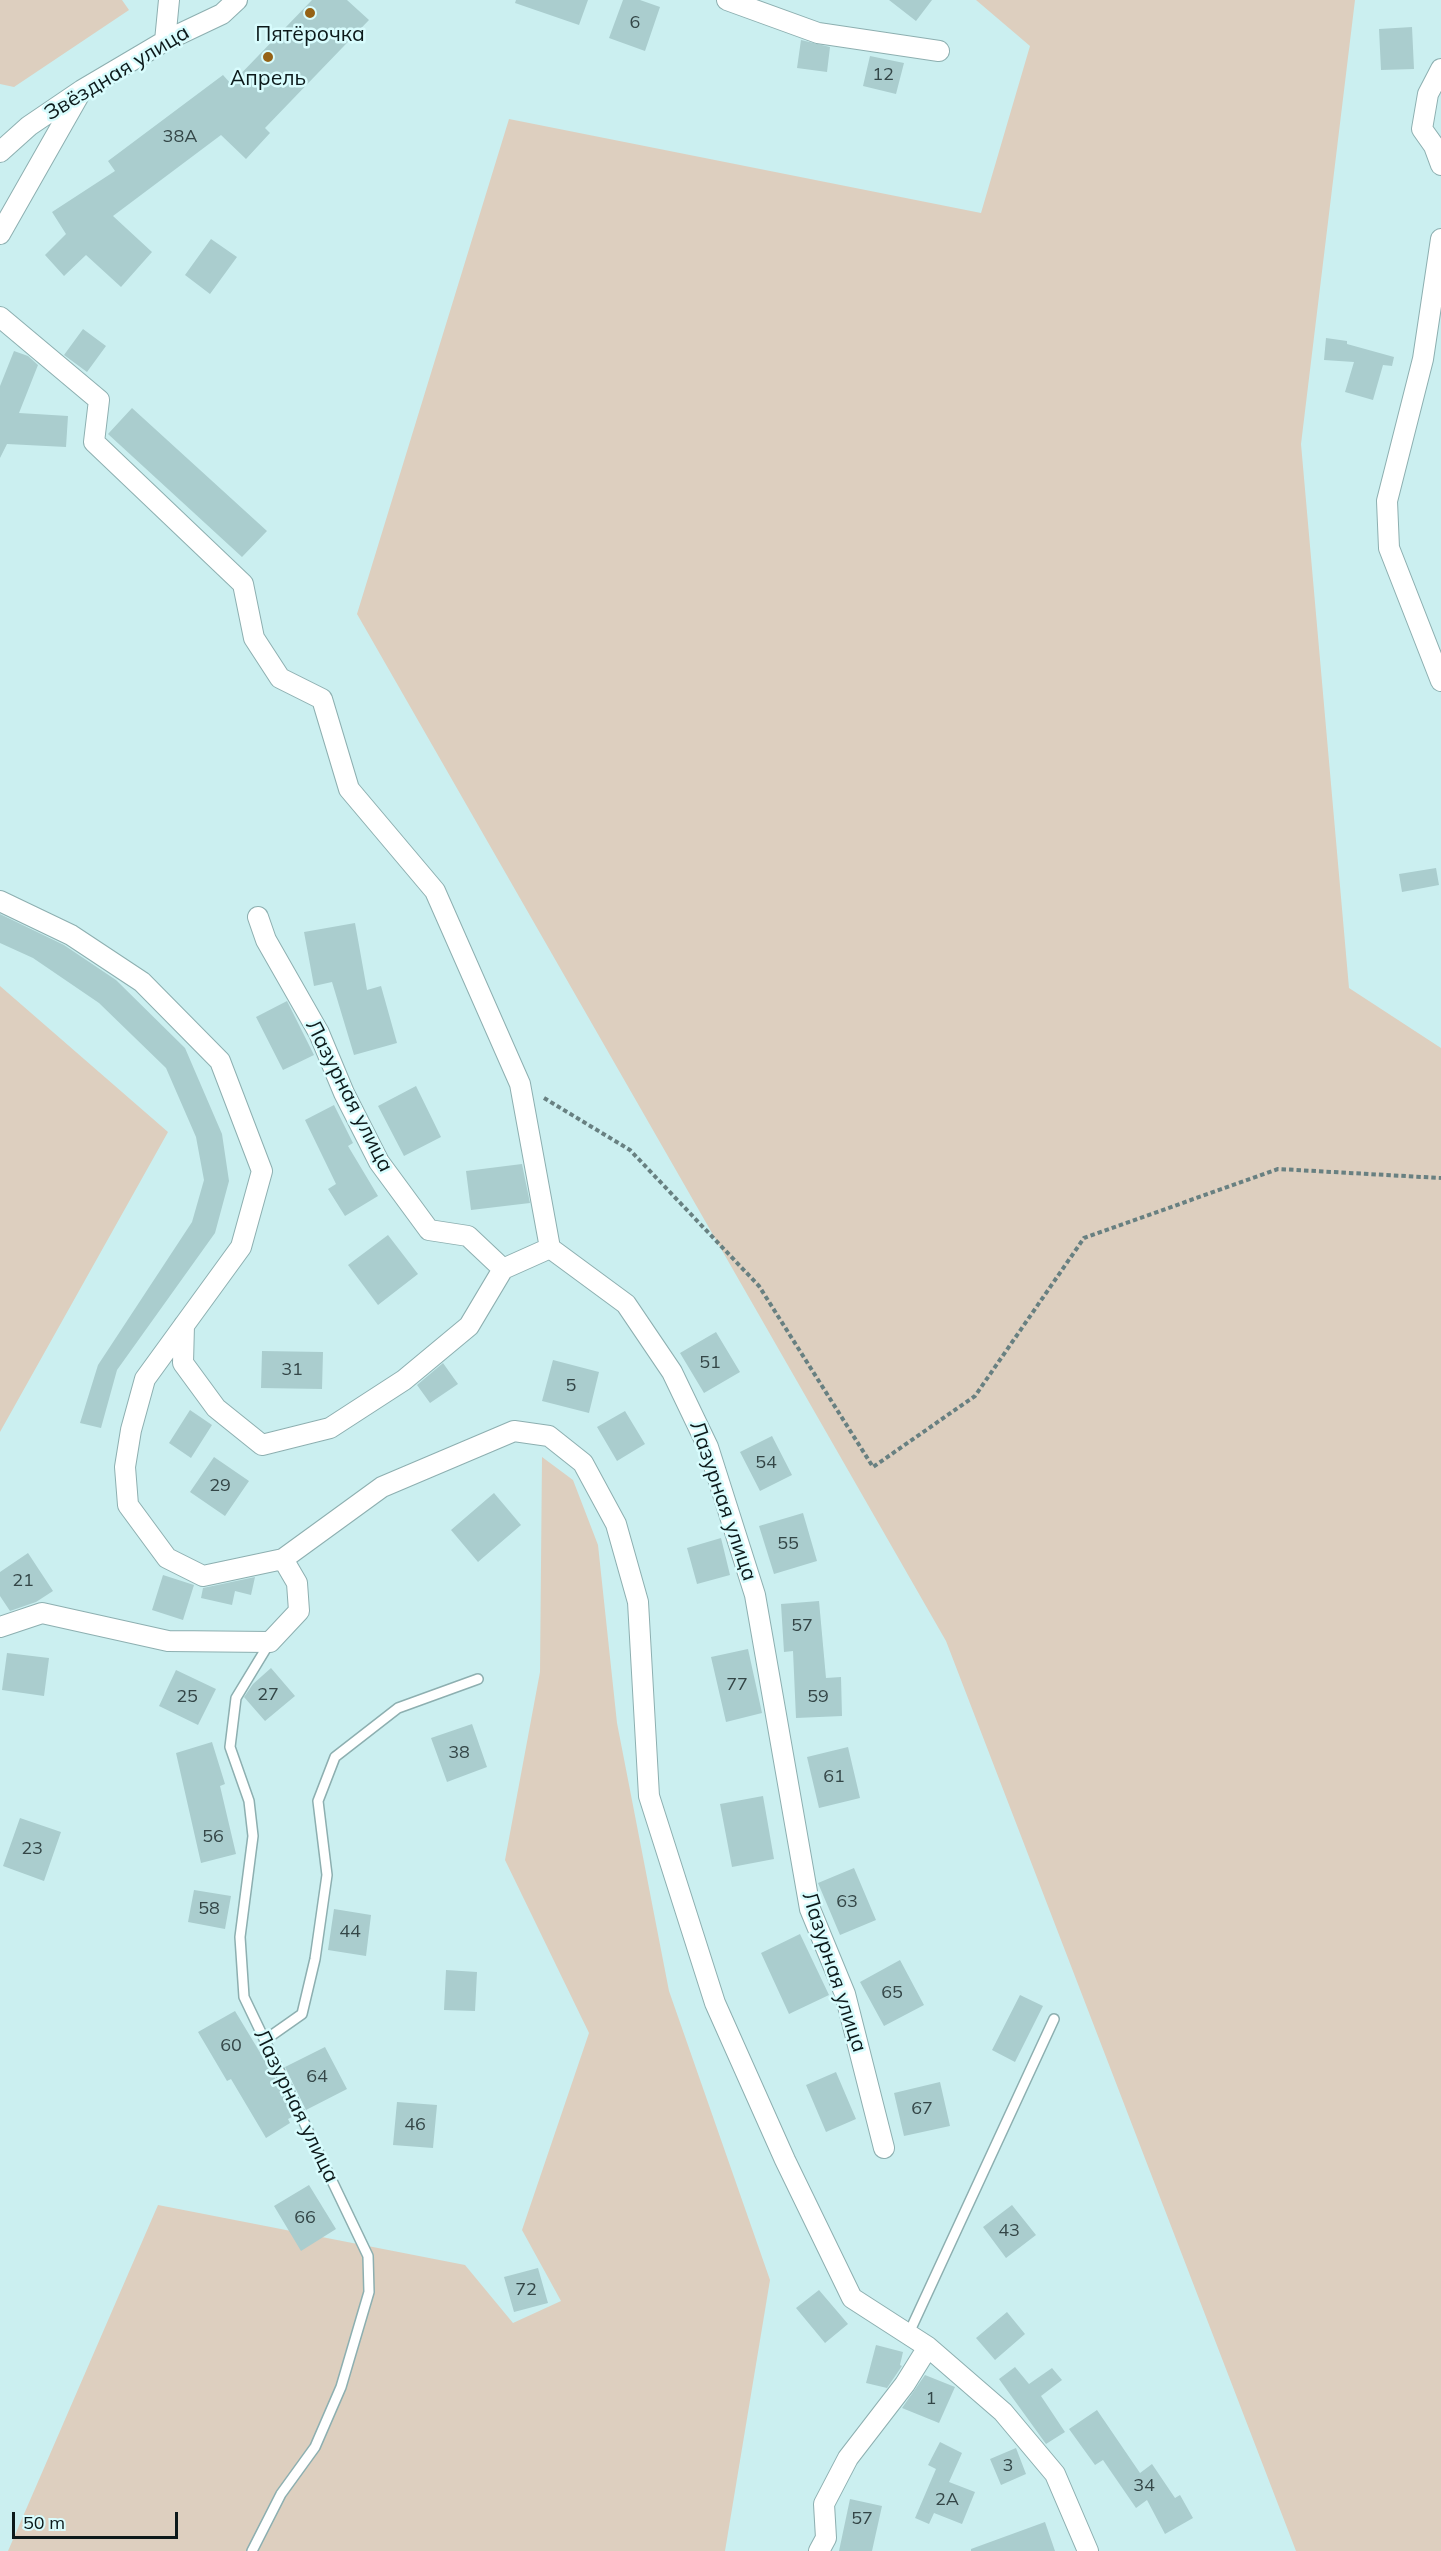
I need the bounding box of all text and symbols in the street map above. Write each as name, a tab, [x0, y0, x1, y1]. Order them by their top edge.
marker: Пятёрочка	[303, 6, 317, 20]
house number: 6	[630, 12, 640, 34]
street label: Звёздная улица	[40, 20, 194, 126]
place label: Пятёрочка	[255, 22, 365, 48]
marker: Апрель	[261, 50, 275, 64]
house number: 12	[872, 64, 894, 86]
place label: Апрель	[230, 66, 306, 92]
house number: 38А	[163, 126, 197, 148]
street label: Лазурная улица	[300, 1016, 398, 1176]
house number: 51	[699, 1352, 721, 1374]
house number: 31	[281, 1359, 303, 1381]
house number: 5	[566, 1375, 576, 1397]
street label: Лазурная улица	[684, 1418, 762, 1584]
house number: 54	[755, 1452, 777, 1474]
house number: 29	[209, 1475, 231, 1497]
house number: 55	[777, 1533, 799, 1555]
house number: 21	[12, 1570, 34, 1592]
house number: 57	[791, 1615, 813, 1637]
house number: 77	[726, 1674, 748, 1696]
house number: 27	[257, 1684, 279, 1706]
house number: 25	[176, 1686, 198, 1708]
house number: 59	[807, 1686, 829, 1708]
house number: 38	[448, 1742, 470, 1764]
house number: 61	[823, 1766, 845, 1788]
house number: 56	[202, 1826, 224, 1848]
house number: 23	[21, 1838, 43, 1860]
street label: Лазурная улица	[796, 1889, 872, 2055]
house number: 63	[836, 1891, 858, 1913]
house number: 58	[198, 1898, 220, 1920]
house number: 44	[339, 1921, 361, 1943]
house number: 65	[881, 1982, 903, 2004]
street label: Лазурная улица	[248, 2025, 344, 2187]
house number: 60	[220, 2035, 242, 2057]
house number: 64	[306, 2066, 328, 2088]
house number: 67	[911, 2098, 933, 2120]
house number: 46	[404, 2114, 426, 2136]
house number: 66	[294, 2207, 316, 2229]
house number: 43	[998, 2220, 1020, 2242]
house number: 72	[515, 2279, 537, 2301]
house number: 1	[926, 2388, 936, 2410]
house number: 3	[1003, 2455, 1013, 2477]
house number: 34	[1133, 2475, 1155, 2497]
house number: 2А	[935, 2489, 959, 2511]
scale bar	[15, 2500, 182, 2538]
house number: 57	[851, 2508, 873, 2530]
text: 50 m	[23, 2511, 65, 2534]

